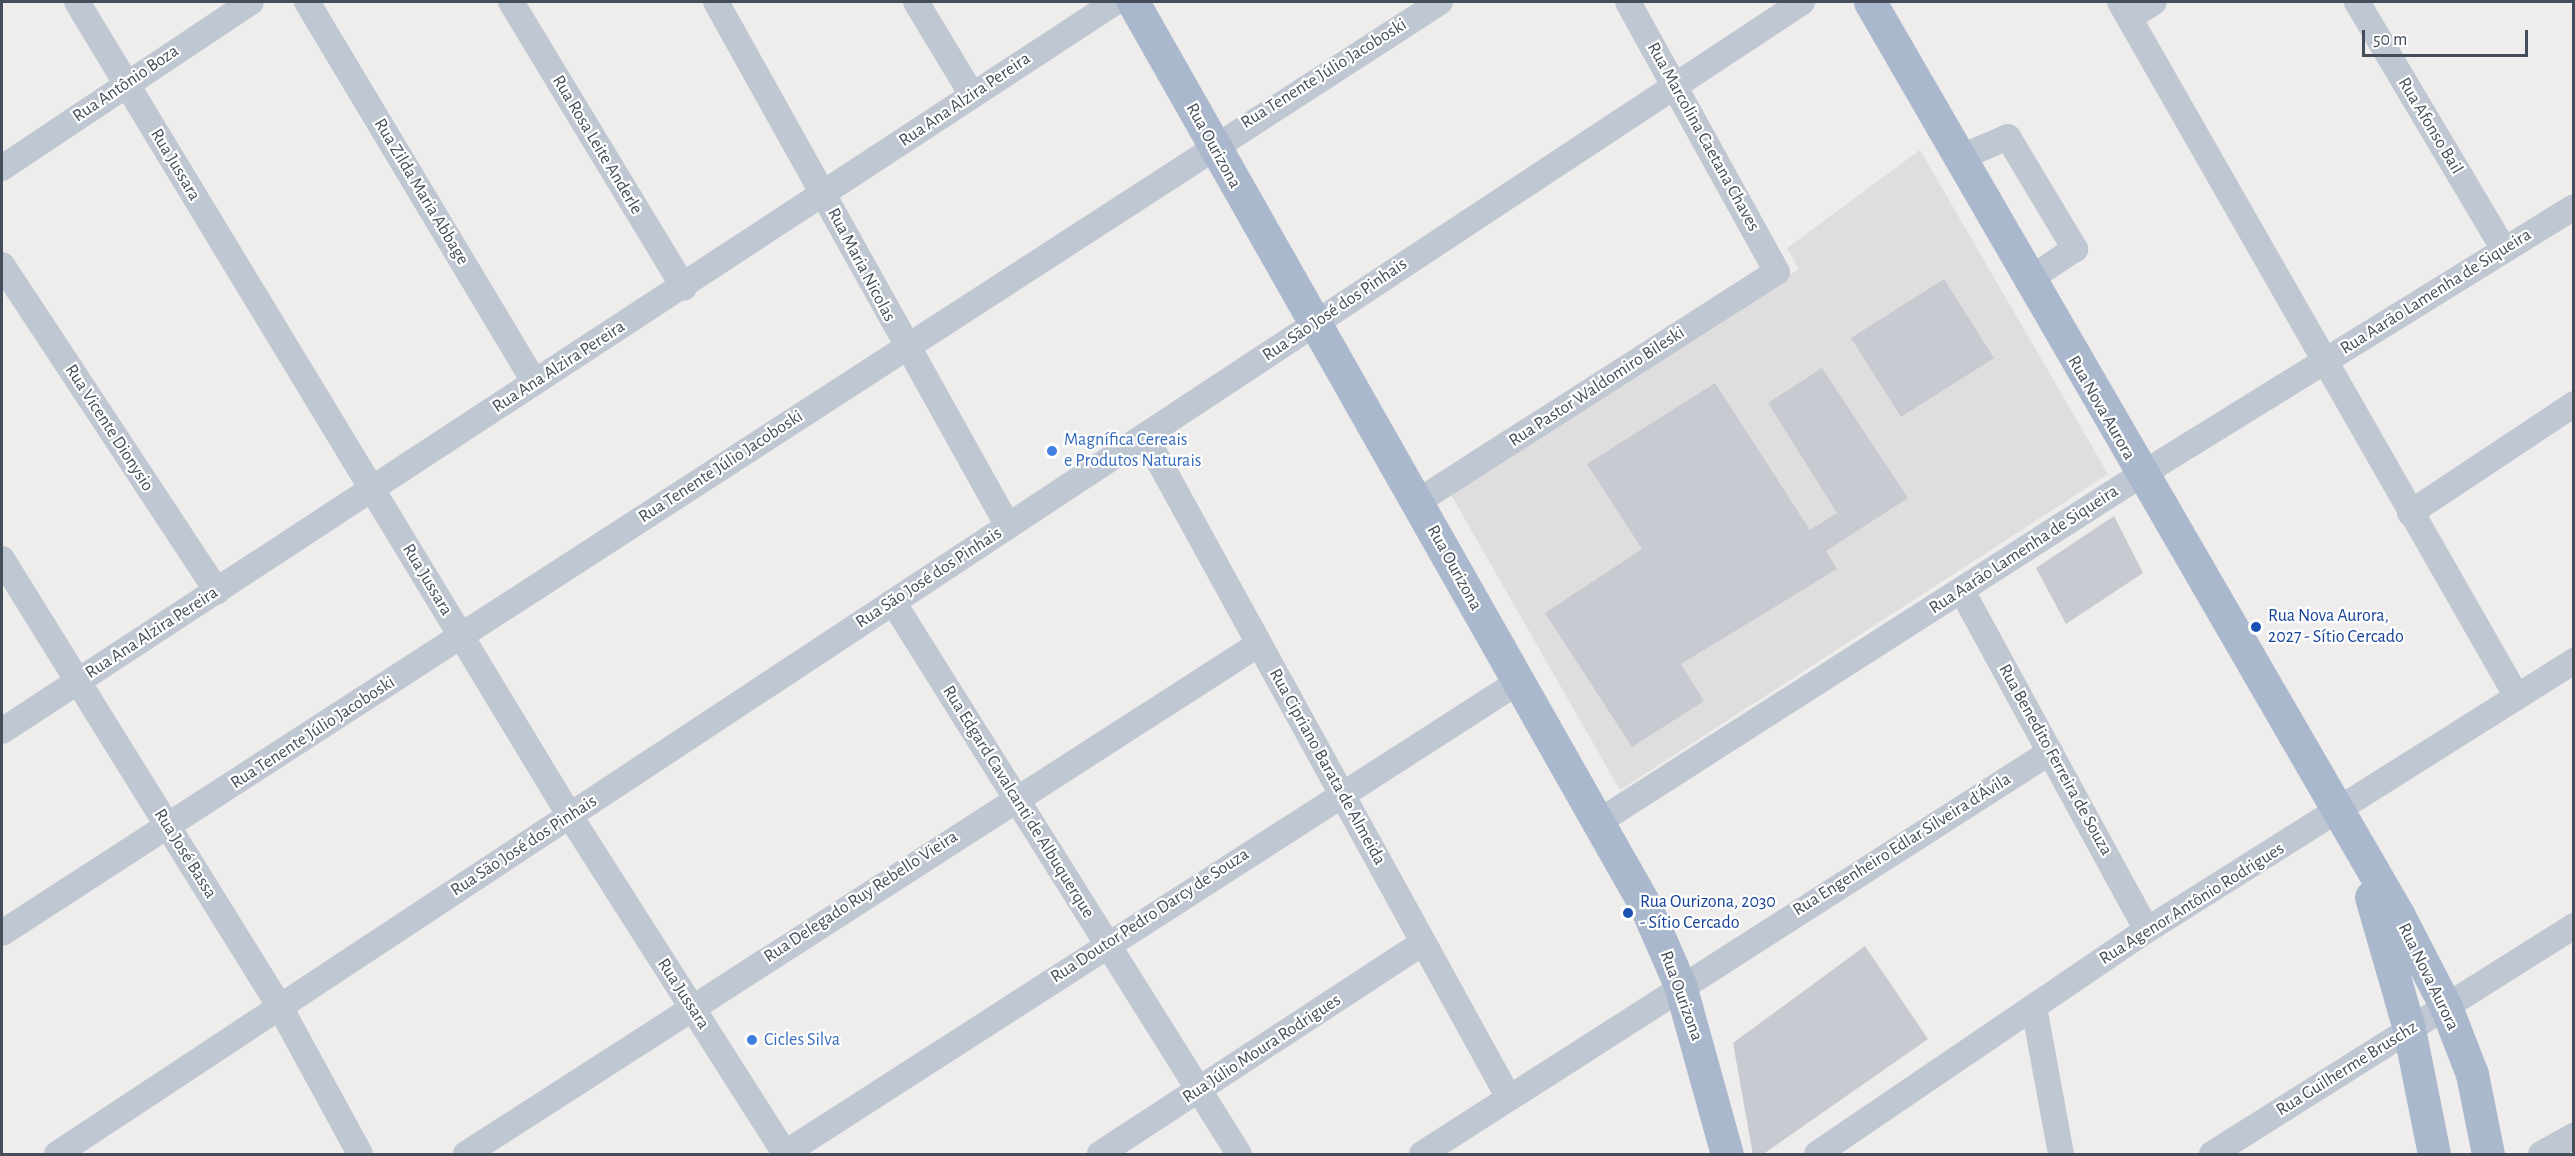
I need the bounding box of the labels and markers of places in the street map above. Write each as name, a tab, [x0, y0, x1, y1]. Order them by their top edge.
place label: Magnífica Cereais e Produtos Naturais	[1064, 430, 1201, 472]
marker: Magnífica Cereais e Produtos Naturais	[1045, 444, 1059, 458]
place label: Rua Nova Aurora, 2027 - Sítio Cercado	[2268, 606, 2404, 648]
marker: Rua Nova Aurora, 2027 - Sítio Cercado	[2249, 620, 2263, 634]
place label: Rua Ourizona, 2030 - Sítio Cercado	[1640, 892, 1776, 934]
marker: Rua Ourizona, 2030 - Sítio Cercado	[1621, 906, 1635, 920]
place label: Cicles Silva	[764, 1029, 840, 1051]
marker: Cicles Silva	[745, 1033, 759, 1047]

